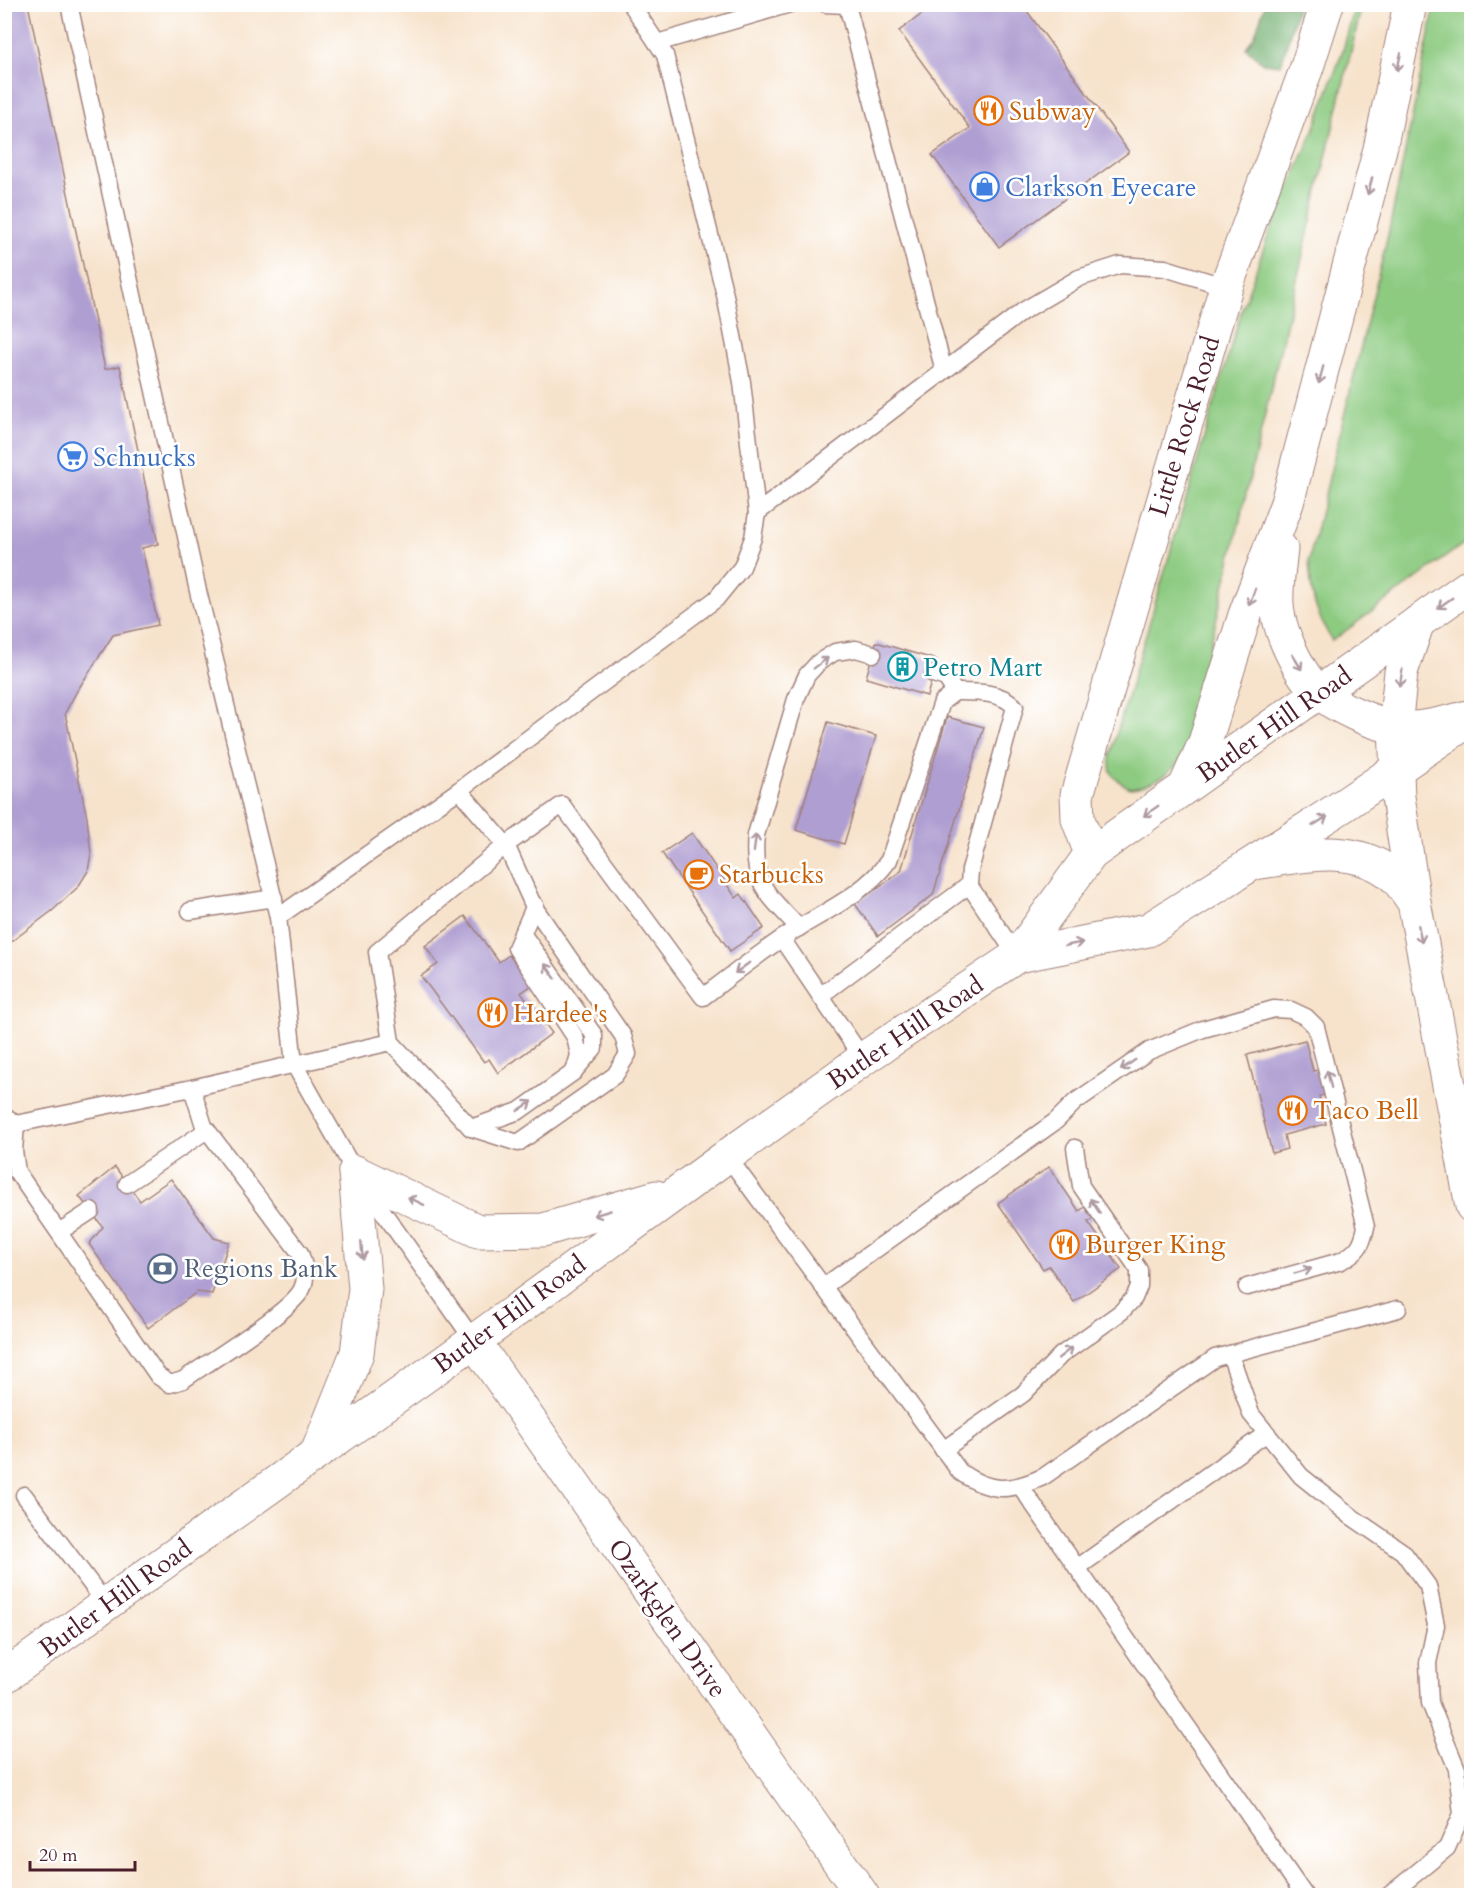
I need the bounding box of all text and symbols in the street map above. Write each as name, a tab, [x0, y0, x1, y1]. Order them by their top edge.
one-way arrow	[1393, 52, 1404, 71]
place label: Subway	[1009, 94, 1096, 129]
restaurant icon: Subway	[972, 95, 1004, 127]
place label: Clarkson Eyecare	[1005, 170, 1197, 205]
shop icon: Clarkson Eyecare	[968, 171, 1000, 203]
one-way arrow	[1364, 176, 1376, 195]
street label: Little Rock Road	[1140, 332, 1229, 521]
one-way arrow	[1314, 365, 1326, 384]
place label: Schnucks	[93, 440, 196, 475]
supermarket icon: Schnucks	[56, 441, 88, 473]
one-way arrow	[1245, 587, 1256, 606]
one-way arrow	[1437, 597, 1453, 610]
place label: Petro Mart	[923, 650, 1042, 685]
building icon: Petro Mart	[886, 651, 918, 683]
one-way arrow	[1292, 653, 1304, 670]
one-way arrow	[812, 656, 828, 669]
street label: Butler Hill Road	[1190, 658, 1359, 791]
one-way arrow	[1395, 668, 1406, 687]
one-way arrow	[1143, 805, 1159, 818]
one-way arrow	[1311, 814, 1328, 826]
one-way arrow	[750, 833, 761, 853]
place label: Starbucks	[719, 857, 824, 892]
cafe icon: Starbucks	[682, 858, 714, 890]
one-way arrow	[1415, 923, 1426, 943]
one-way arrow	[1064, 938, 1084, 949]
one-way arrow	[735, 961, 751, 974]
one-way arrow	[544, 964, 556, 980]
street label: Butler Hill Road	[820, 967, 990, 1098]
place label: Hardee's	[513, 996, 608, 1031]
restaurant icon: Hardee's	[476, 997, 508, 1029]
one-way arrow	[1120, 1059, 1137, 1071]
one-way arrow	[1322, 1070, 1334, 1089]
place label: Taco Bell	[1313, 1093, 1419, 1128]
restaurant icon: Taco Bell	[1276, 1094, 1308, 1126]
one-way arrow	[517, 1100, 533, 1112]
one-way arrow	[408, 1195, 426, 1207]
one-way arrow	[1089, 1199, 1101, 1215]
one-way arrow	[593, 1208, 612, 1219]
place label: Burger King	[1085, 1227, 1226, 1262]
restaurant icon: Burger King	[1048, 1228, 1080, 1260]
one-way arrow	[357, 1241, 368, 1260]
street label: Butler Hill Road	[426, 1247, 593, 1382]
place label: Regions Bank	[184, 1251, 338, 1286]
bank icon: Regions Bank	[147, 1252, 179, 1284]
one-way arrow	[1293, 1265, 1312, 1277]
one-way arrow	[1057, 1347, 1073, 1360]
street label: Butler Hill Road	[32, 1531, 199, 1666]
street label: Ozarkglen Drive	[600, 1532, 735, 1705]
scale bar	[30, 1834, 135, 1872]
text: 20 m	[39, 1843, 78, 1868]

